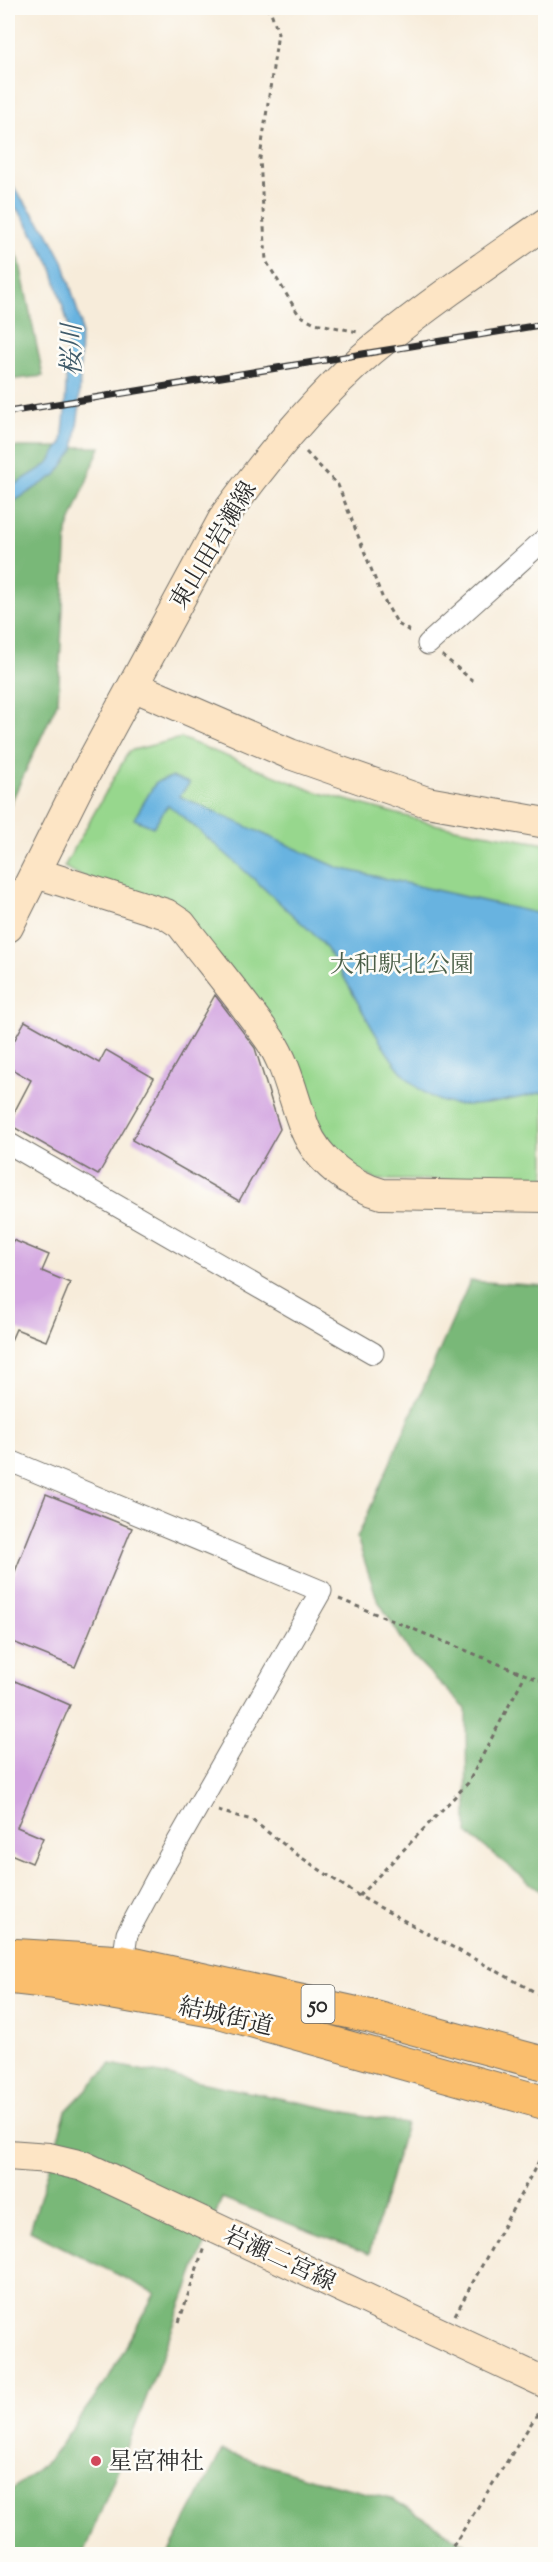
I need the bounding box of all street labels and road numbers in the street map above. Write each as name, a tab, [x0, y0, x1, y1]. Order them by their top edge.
street label: 東山田岩瀬線	[163, 476, 266, 617]
road number: 50	[302, 1985, 334, 2023]
street label: 結城街道	[175, 1991, 276, 2045]
street label: 岩瀬二宮線	[218, 2219, 341, 2301]

